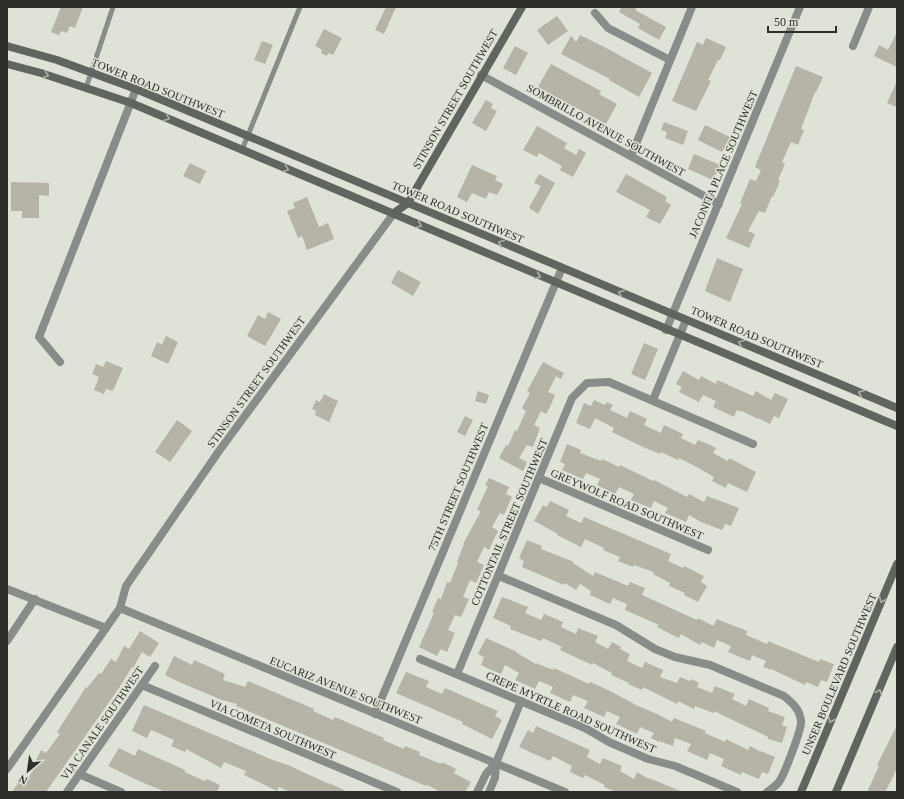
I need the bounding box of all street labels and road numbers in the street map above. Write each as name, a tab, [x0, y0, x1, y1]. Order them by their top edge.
street label: STINSON STREET SOUTHWEST	[410, 27, 500, 171]
street label: TOWER ROAD SOUTHWEST	[90, 56, 226, 120]
street label: SOMBRILLO AVENUE SOUTHWEST	[525, 81, 687, 179]
street label: JACONITA PLACE SOUTHWEST	[686, 88, 760, 240]
street label: TOWER ROAD SOUTHWEST	[390, 179, 526, 245]
street label: TOWER ROAD SOUTHWEST	[689, 304, 825, 370]
street label: STINSON STREET SOUTHWEST	[205, 314, 308, 450]
street label: 75TH STREET SOUTHWEST	[426, 421, 491, 553]
street label: COTTONTAIL STREET SOUTHWEST	[468, 436, 550, 607]
street label: GREYWOLF ROAD SOUTHWEST	[549, 466, 705, 542]
street label: UNSER BOULEVARD SOUTHWEST	[799, 591, 879, 757]
street label: EUCARIZ AVENUE SOUTHWEST	[268, 654, 424, 726]
street label: VIA CANALE SOUTHWEST	[58, 664, 146, 782]
street label: CREPE MYRTLE ROAD SOUTHWEST	[484, 669, 658, 755]
street label: VIA COMETA SOUTHWEST	[208, 697, 338, 761]

